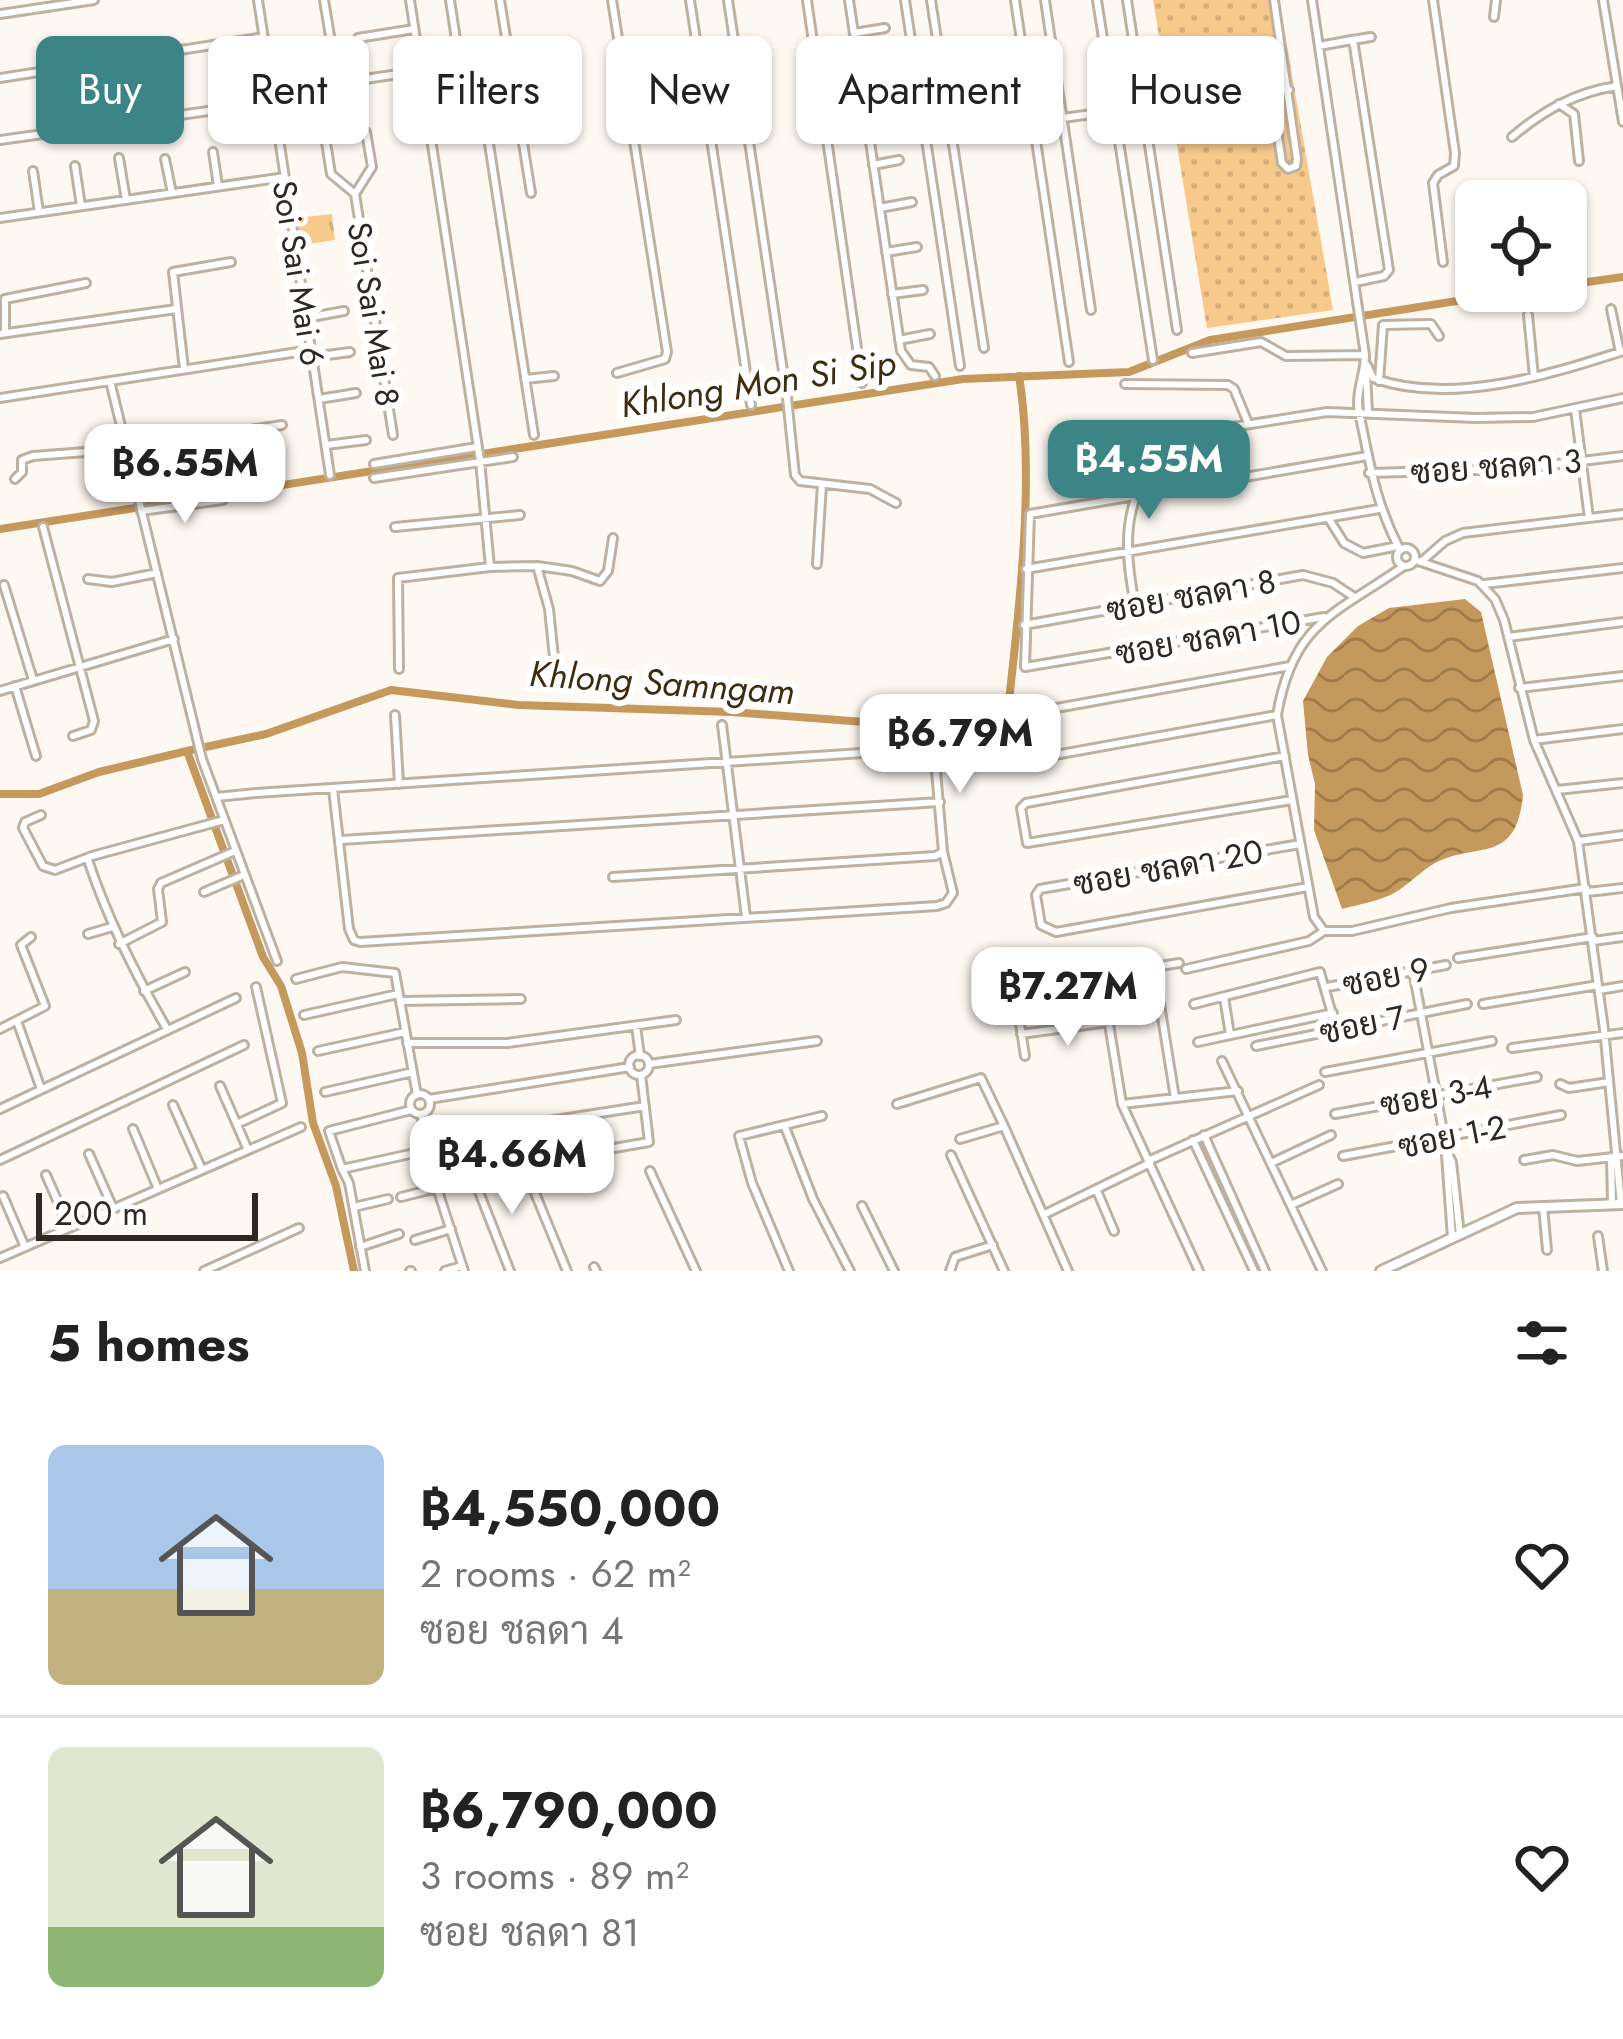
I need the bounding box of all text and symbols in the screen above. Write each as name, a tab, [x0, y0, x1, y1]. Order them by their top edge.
chip: Buy	[36, 36, 184, 144]
chip: Rent	[208, 36, 369, 144]
chip: Filters	[393, 36, 582, 144]
chip: New	[606, 36, 772, 144]
chip: Apartment	[796, 36, 1063, 144]
chip: House	[1087, 36, 1284, 144]
street label: Soi Sai Mai 6	[261, 177, 336, 369]
map controls	[1455, 180, 1587, 312]
button: locate	[1455, 180, 1587, 312]
street label: Soi Sai Mai 8	[336, 218, 411, 410]
water label: Khlong Mon Si Sip	[617, 336, 899, 430]
pin: ฿4.55M	[1051, 420, 1247, 522]
pin: ฿6.55M	[87, 424, 283, 526]
text: ฿4.55M	[1075, 430, 1223, 487]
text: ฿6.55M	[111, 434, 259, 491]
street label: ซอย ชลดา 3	[1409, 437, 1583, 496]
street label: ซอย ชลดา 8	[1103, 557, 1279, 633]
street label: ซอย ชลดา 10	[1112, 598, 1305, 677]
water label: Khlong Samngam	[528, 647, 796, 717]
pin: ฿6.79M	[862, 694, 1058, 796]
text: ฿6.79M	[887, 704, 1033, 761]
street label: ซอย ชลดา 20	[1070, 828, 1267, 907]
street label: ซอย 9	[1339, 945, 1434, 1008]
pin: ฿7.27M	[970, 947, 1166, 1049]
text: ฿7.27M	[998, 957, 1138, 1014]
street label: ซอย 7	[1315, 993, 1409, 1056]
street label: ซอย 3-4	[1377, 1063, 1496, 1128]
street label: ซอย 1-2	[1394, 1103, 1510, 1170]
pin: ฿4.66M	[414, 1115, 610, 1217]
text: ฿4.66M	[437, 1125, 587, 1182]
scale bar	[36, 1187, 258, 1240]
text: 200 m	[54, 1190, 148, 1237]
text: 5 homes	[48, 1306, 250, 1380]
icon: filters	[1509, 1310, 1575, 1376]
text: ฿4,550,000	[420, 1471, 720, 1545]
icon: home	[144, 1493, 288, 1637]
icon: heart	[1509, 1532, 1575, 1598]
text: 2 rooms · 62 m²	[420, 1545, 691, 1602]
text: ซอย ชลดา 4	[420, 1602, 624, 1659]
text: ฿6,790,000	[420, 1773, 718, 1847]
icon: home	[144, 1795, 288, 1939]
icon: heart	[1509, 1834, 1575, 1900]
text: 3 rooms · 89 m²	[420, 1847, 689, 1904]
text: ซอย ชลดา 81	[420, 1904, 640, 1961]

